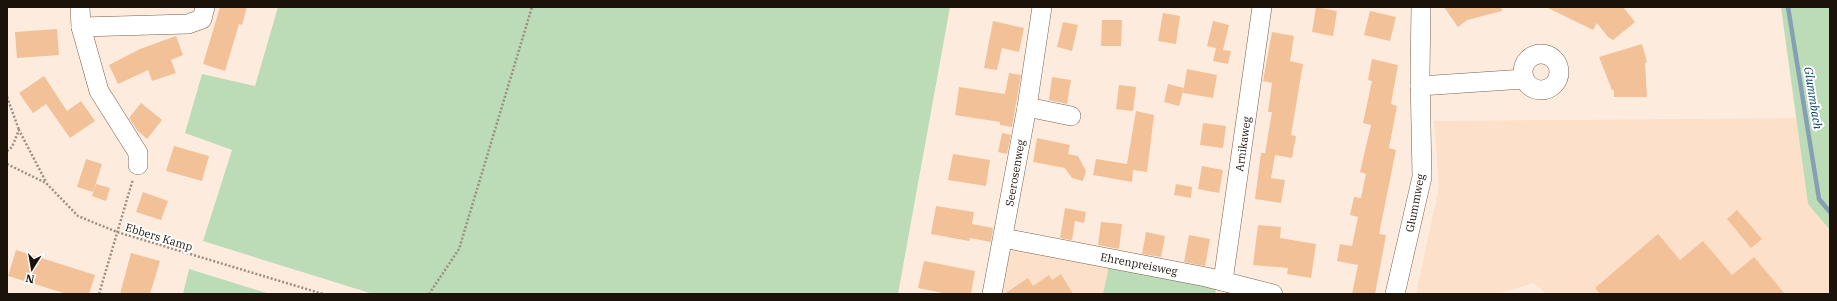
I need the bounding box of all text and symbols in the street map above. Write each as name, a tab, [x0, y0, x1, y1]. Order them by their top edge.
water label: Glummbach	[1801, 66, 1826, 131]
street label: Arnikaweg	[1232, 115, 1254, 173]
street label: Seerosenweg	[1002, 138, 1028, 208]
street label: Glummweg	[1402, 173, 1428, 233]
street label: Ebbers Kamp	[124, 220, 195, 254]
north arrow	[12, 249, 52, 289]
street label: Ehrenpreisweg	[1099, 250, 1179, 278]
text: N	[24, 271, 36, 287]

